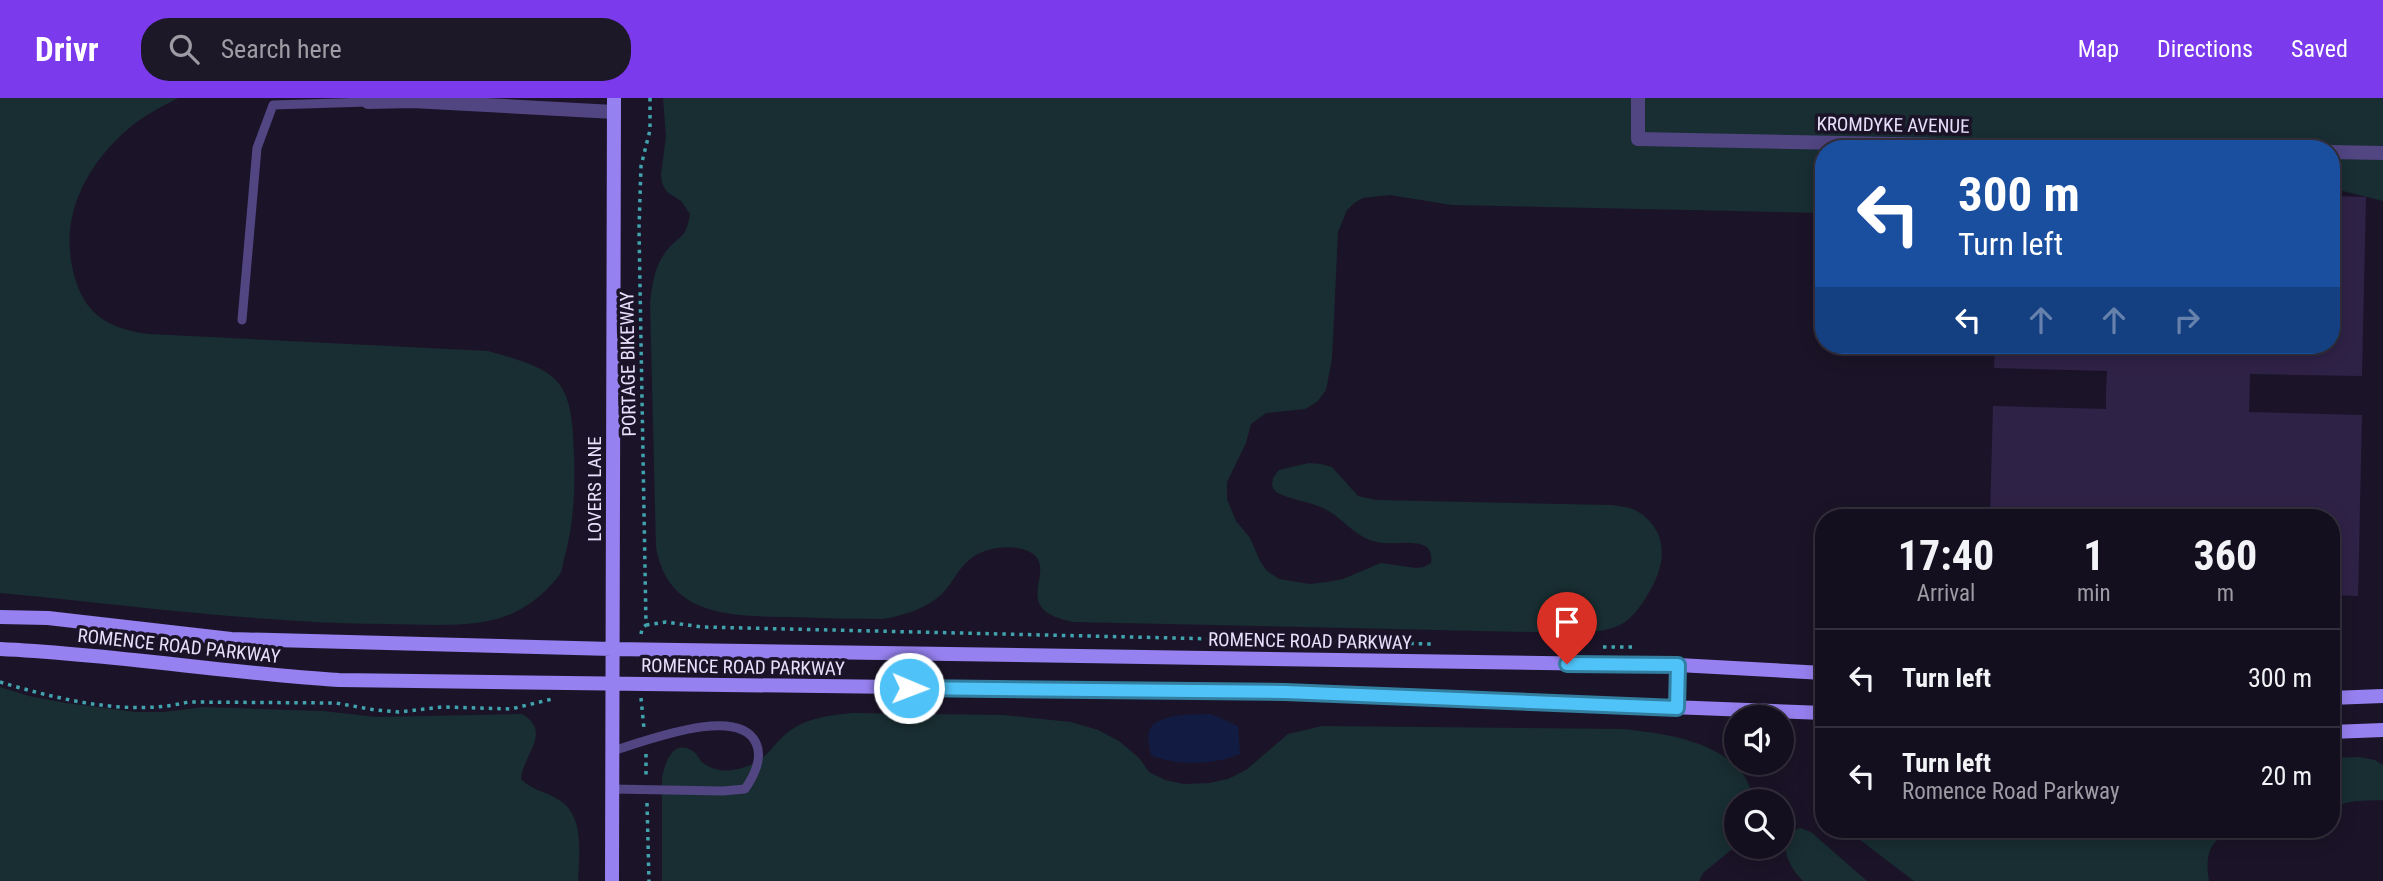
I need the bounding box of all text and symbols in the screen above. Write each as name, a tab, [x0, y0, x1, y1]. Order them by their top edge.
search box	[141, 18, 631, 81]
text: Drivr	[35, 30, 99, 69]
icon: search	[165, 30, 203, 68]
text: Search here	[221, 34, 342, 64]
text: Map	[2078, 35, 2119, 63]
text: Directions	[2157, 35, 2253, 63]
text: Saved	[2291, 35, 2348, 63]
street label: KROMDYKE AVENUE	[1816, 112, 1970, 138]
text: 300 m	[1958, 166, 2080, 223]
icon: left	[1843, 168, 1934, 259]
text: Turn left	[1958, 225, 2063, 263]
street label: PORTAGE BIKEWAY	[615, 291, 641, 437]
icon: left	[1949, 301, 1987, 339]
icon: ahead	[2022, 301, 2060, 339]
icon: ahead	[2095, 301, 2133, 339]
icon: right	[2168, 301, 2206, 339]
street label: LOVERS LANE	[583, 436, 606, 542]
text: 17:40	[1898, 531, 1994, 580]
text: 1	[2083, 531, 2104, 580]
text: 360	[2193, 531, 2257, 580]
text: Arrival	[1917, 580, 1975, 607]
text: min	[2077, 580, 2111, 607]
text: m	[2217, 580, 2234, 607]
pin	[1537, 592, 1597, 664]
icon: arrive	[1548, 603, 1586, 641]
street label: ROMENCE ROAD PARKWAY	[76, 624, 282, 668]
street label: ROMENCE ROAD PARKWAY	[1208, 628, 1412, 654]
position arrow	[872, 651, 946, 725]
street label: ROMENCE ROAD PARKWAY	[641, 654, 845, 680]
icon: left	[1843, 659, 1881, 697]
text: Turn left	[1902, 663, 1991, 693]
text: 300 m	[2248, 663, 2312, 693]
map controls	[1724, 705, 1794, 859]
button: sound	[1724, 705, 1794, 775]
text: Turn left	[1902, 748, 1991, 778]
icon: left	[1843, 757, 1881, 795]
text: 20 m	[2261, 761, 2312, 791]
text: Romence Road Parkway	[1902, 778, 2120, 805]
button: search	[1724, 789, 1794, 859]

